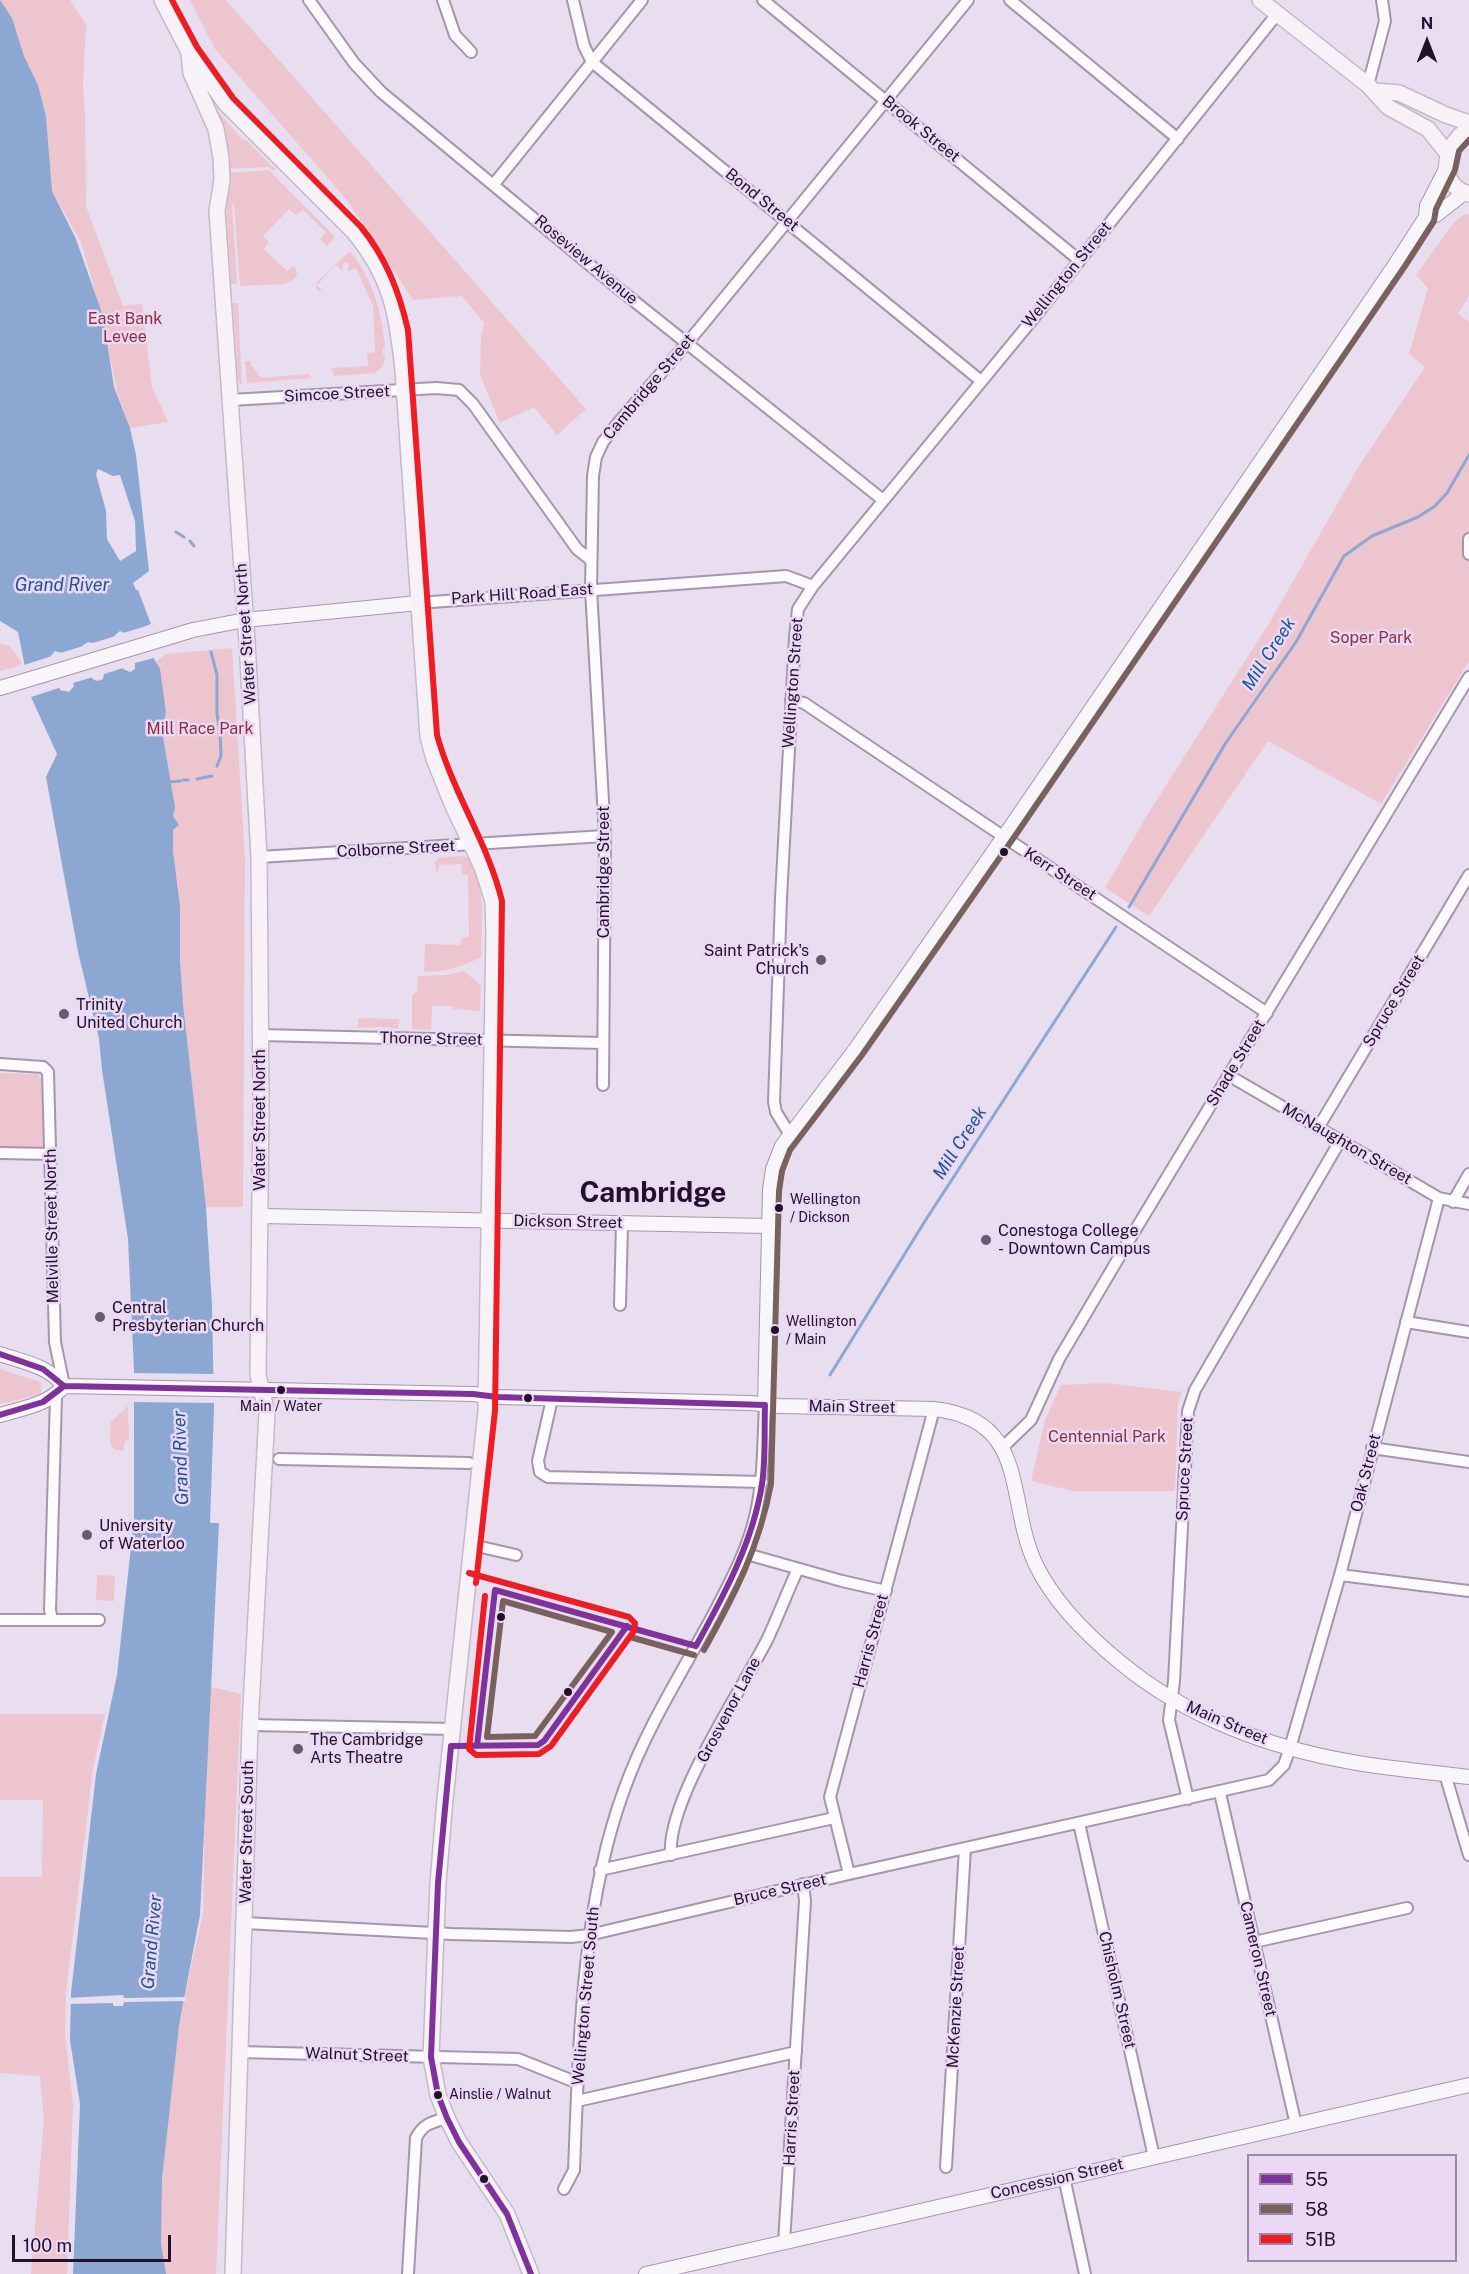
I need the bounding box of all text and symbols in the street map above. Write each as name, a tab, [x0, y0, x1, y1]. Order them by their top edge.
north arrow	[1397, 12, 1457, 72]
text: N	[1421, 14, 1433, 33]
street label: Brook Street	[878, 92, 964, 166]
street label: Bond Street	[721, 164, 803, 236]
street label: Roseview Avenue	[530, 211, 642, 309]
street label: Wellington Street	[1018, 218, 1116, 332]
park label: East Bank Levee	[88, 309, 162, 347]
street label: Cambridge Street	[599, 330, 699, 444]
street label: Simcoe Street	[284, 382, 390, 406]
street label: Water Street North	[231, 563, 261, 705]
water label: Grand River	[15, 574, 109, 596]
street label: Park Hill Road East	[450, 579, 594, 609]
water label: Mill Creek	[1237, 613, 1301, 695]
street label: Wellington Street	[779, 617, 807, 749]
park label: Soper Park	[1330, 628, 1412, 648]
park label: Mill Race Park	[147, 719, 253, 739]
street label: Cambridge Street	[594, 806, 614, 938]
street label: Colborne Street	[336, 836, 456, 862]
street label: Kerr Street	[1020, 843, 1100, 905]
unlabelled marker	[998, 846, 1010, 858]
place label: Saint Patrick's Church	[704, 941, 809, 979]
street label: Spruce Street	[1359, 951, 1429, 1051]
marker: Saint Patrick's Church	[814, 953, 828, 967]
place label: Trinity United Church	[76, 995, 182, 1033]
marker: Trinity United Church	[57, 1007, 71, 1021]
street label: Shade Street	[1203, 1016, 1269, 1110]
street label: Thorne Street	[379, 1029, 483, 1049]
street label: Water Street North	[250, 1049, 270, 1191]
street label: McNaughton Street	[1279, 1099, 1415, 1189]
water label: Mill Creek	[928, 1102, 992, 1184]
street label: Melville Street North	[41, 1148, 63, 1304]
district label: Cambridge	[579, 1176, 727, 1210]
place label: Wellington / Dickson	[790, 1192, 861, 1224]
marker: Wellington / Dickson	[773, 1202, 785, 1214]
street label: Dickson Street	[513, 1211, 623, 1233]
place label: Conestoga College - Downtown Campus	[998, 1221, 1150, 1259]
marker: Conestoga College - Downtown Campus	[979, 1233, 993, 1247]
place label: Central Presbyterian Church	[112, 1298, 264, 1336]
marker: Central Presbyterian Church	[93, 1310, 107, 1324]
place label: Wellington / Main	[786, 1314, 857, 1346]
marker: Wellington / Main	[769, 1324, 781, 1336]
marker: Main / Water	[275, 1384, 287, 1396]
unlabelled marker	[522, 1392, 534, 1404]
street label: Main Street	[808, 1397, 896, 1417]
place label: Main / Water	[240, 1399, 322, 1415]
water label: Grand River	[169, 1410, 193, 1506]
street label: Spruce Street	[1173, 1417, 1197, 1521]
park label: Centennial Park	[1048, 1427, 1166, 1447]
street label: Oak Street	[1347, 1432, 1385, 1514]
place label: University of Waterloo	[99, 1516, 185, 1554]
marker: University of Waterloo	[80, 1528, 94, 1542]
street label: Harris Street	[849, 1592, 893, 1690]
unlabelled marker	[495, 1611, 507, 1623]
street label: Grosvenor Lane	[693, 1654, 765, 1766]
unlabelled marker	[562, 1686, 574, 1698]
street label: Main Street	[1183, 1697, 1271, 1749]
place label: The Cambridge Arts Theatre	[310, 1730, 423, 1768]
marker: The Cambridge Arts Theatre	[291, 1742, 305, 1756]
street label: Water Street South	[236, 1760, 258, 1904]
street label: Bruce Street	[732, 1870, 828, 1910]
water label: Grand River	[137, 1894, 167, 1990]
street label: Cameron Street	[1235, 1900, 1281, 2018]
street label: Wellington Street South	[569, 1906, 603, 2086]
street label: Chisholm Street	[1094, 1929, 1140, 2051]
street label: McKenzie Street	[943, 1945, 969, 2069]
street label: Walnut Street	[305, 2044, 409, 2066]
street label: Harris Street	[780, 2069, 804, 2167]
place label: Ainslie / Walnut	[449, 2087, 551, 2103]
marker: Ainslie / Walnut	[432, 2089, 444, 2101]
street label: Concession Street	[989, 2154, 1125, 2204]
legend	[1247, 2154, 1457, 2262]
text: 55	[1305, 2169, 1328, 2190]
unlabelled marker	[478, 2173, 490, 2185]
text: 58	[1305, 2199, 1328, 2220]
scale bar	[15, 2223, 174, 2261]
text: 51B	[1305, 2229, 1336, 2250]
text: 100 m	[23, 2235, 72, 2256]

